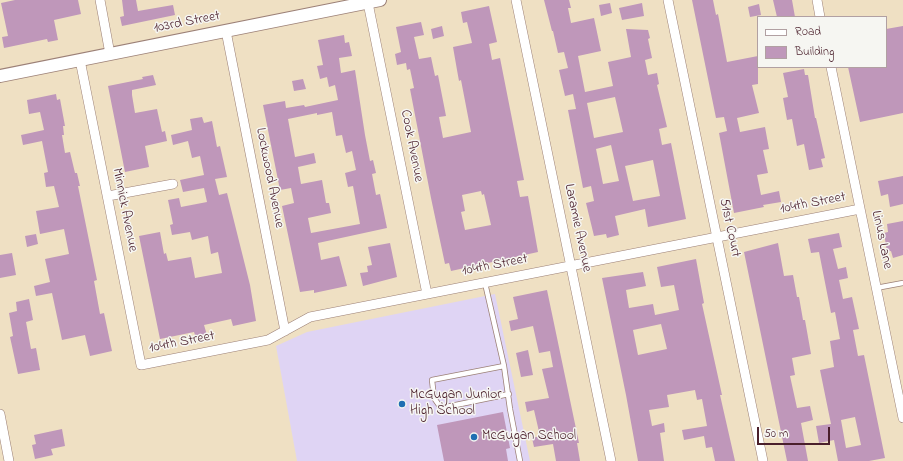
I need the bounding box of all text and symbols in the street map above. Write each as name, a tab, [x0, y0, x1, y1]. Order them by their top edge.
street label: 103rd Street	[152, 8, 222, 38]
legend	[757, 16, 887, 68]
text: Road	[795, 23, 821, 41]
text: Building	[795, 43, 834, 61]
street label: Cook Avenue	[396, 108, 426, 184]
street label: Lockwood Avenue	[251, 127, 287, 229]
street label: Minnick Avenue	[108, 167, 140, 253]
street label: Laramie Avenue	[559, 182, 595, 274]
street label: 104th Street	[779, 189, 847, 219]
street label: 51st Court	[715, 197, 743, 259]
street label: Linus Lane	[867, 209, 895, 271]
street label: 104th Street	[461, 251, 529, 281]
street label: 104th Street	[148, 328, 216, 358]
place label: McGugan Junior High School	[410, 388, 502, 420]
marker: McGugan Junior High School	[397, 399, 407, 409]
scale bar	[759, 419, 832, 445]
text: 50 m	[764, 425, 788, 443]
place label: McGugan School	[482, 429, 576, 445]
marker: McGugan School	[469, 432, 479, 442]

